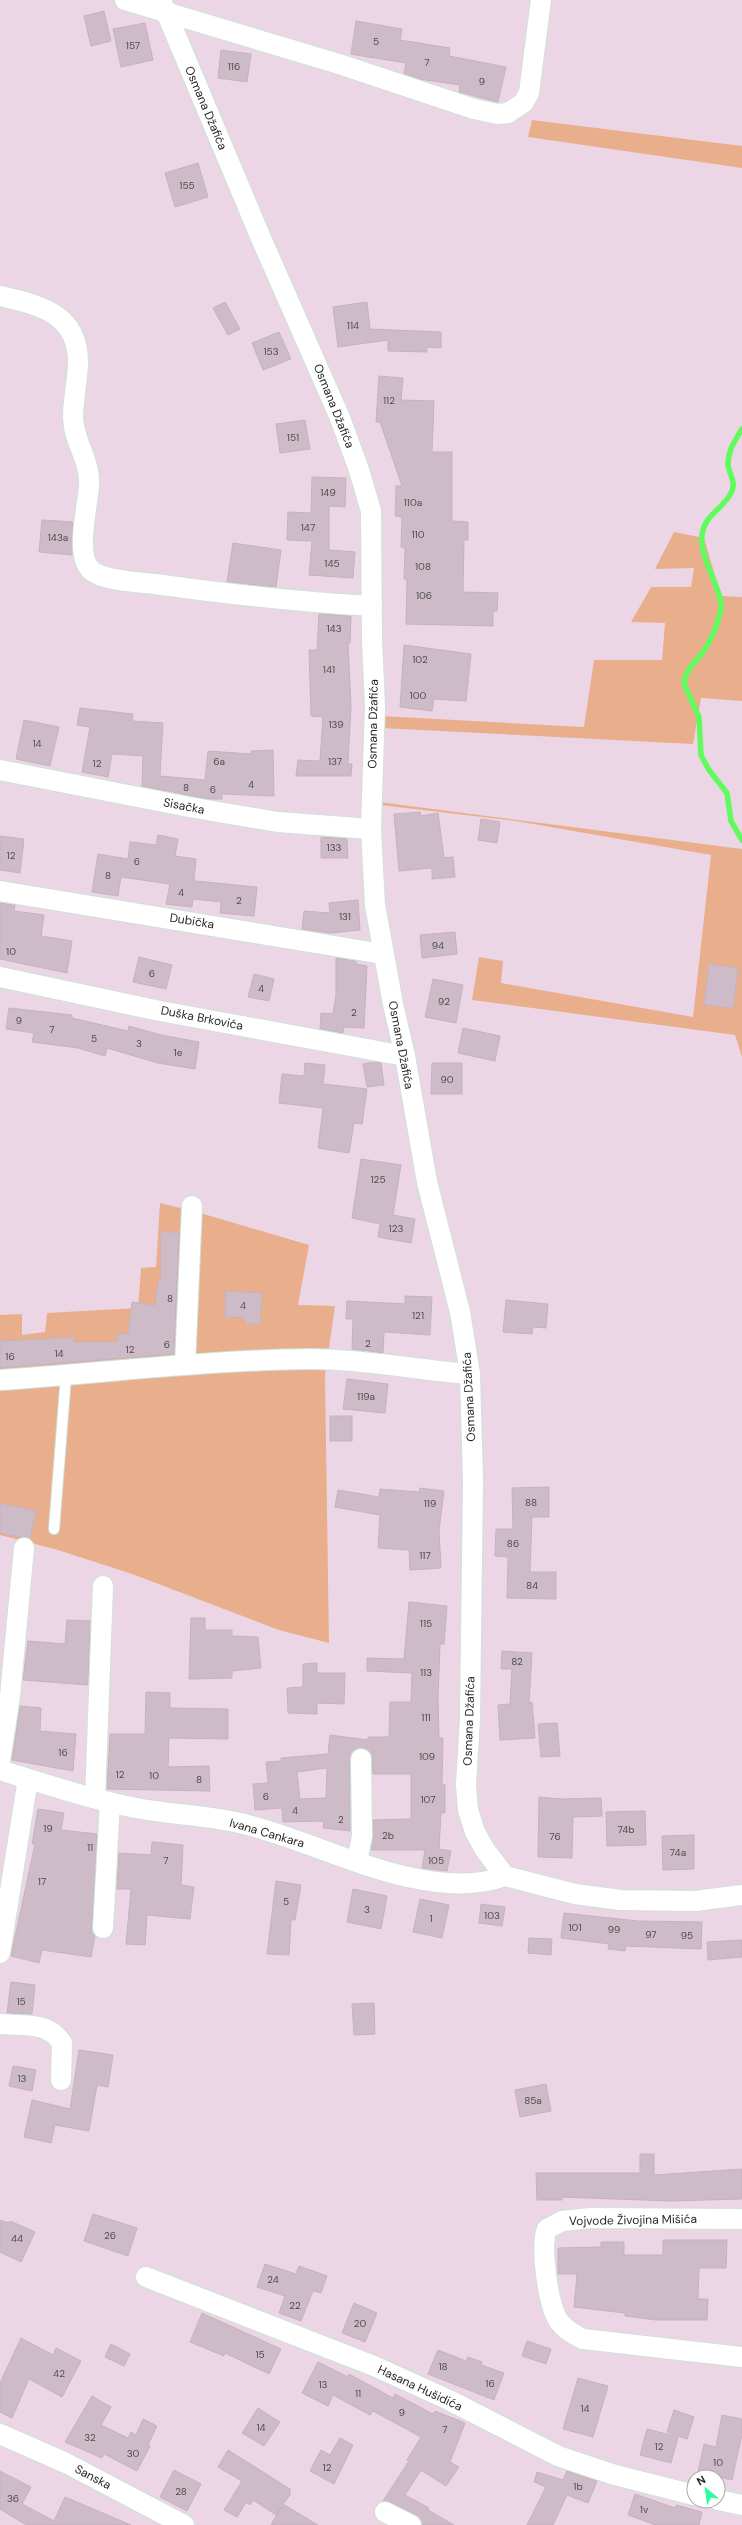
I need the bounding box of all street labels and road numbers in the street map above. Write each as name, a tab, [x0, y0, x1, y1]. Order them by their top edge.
street label: Osmana Džafića	[181, 64, 231, 152]
street label: Osmana Džafića	[310, 361, 358, 451]
street label: Osmana Džafića	[364, 679, 382, 769]
street label: Sisačka	[162, 794, 206, 818]
street label: Dubička	[169, 910, 215, 932]
street label: Osmana Džafića	[385, 1000, 417, 1090]
street label: Duška Brkovića	[159, 1002, 245, 1034]
street label: Osmana Džafića	[459, 1352, 479, 1442]
street label: Osmana Džafića	[459, 1676, 479, 1766]
street label: Ivana Cankara	[228, 1815, 306, 1851]
street label: Vojvode Živojina Mišića	[569, 2211, 697, 2229]
street label: Hasana Hušidića	[375, 2361, 465, 2415]
street label: Sanska	[72, 2461, 114, 2493]

